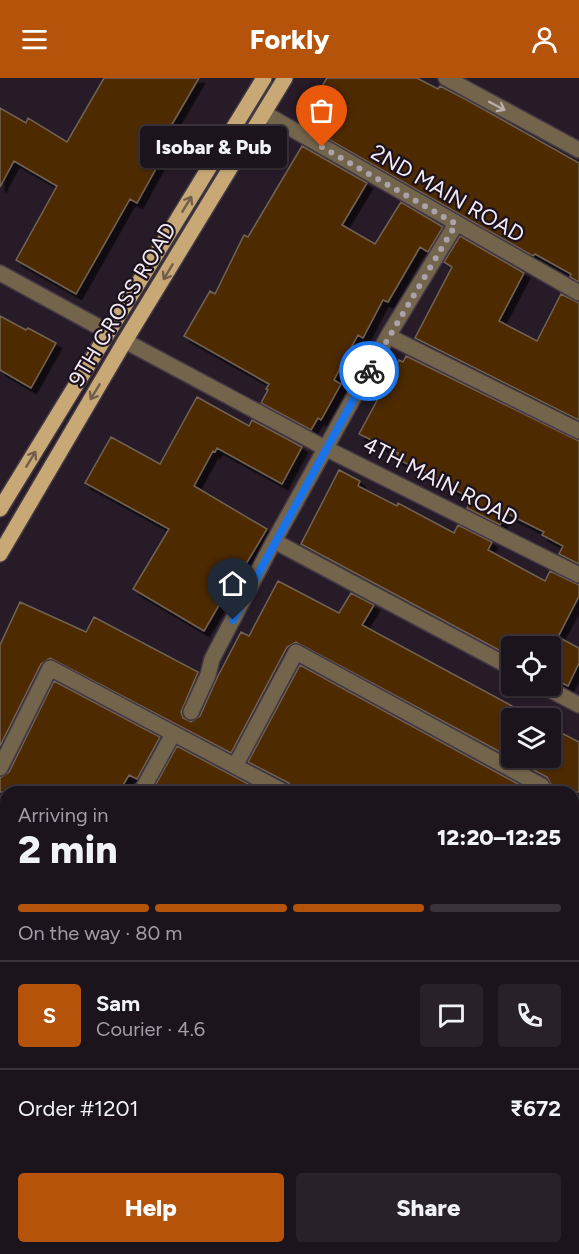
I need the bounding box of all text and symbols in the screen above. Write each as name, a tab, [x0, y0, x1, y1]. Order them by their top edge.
icon: menu	[18, 23, 51, 56]
text: Forkly	[250, 23, 329, 56]
icon: person	[528, 23, 561, 56]
pin	[296, 85, 347, 147]
icon: bag	[305, 94, 338, 127]
one-way arrow	[488, 100, 505, 112]
callout: Isobar & Pub	[139, 126, 286, 168]
text: Isobar & Pub	[156, 135, 271, 159]
street label: 2ND MAIN ROAD	[366, 139, 529, 248]
one-way arrow	[181, 195, 193, 212]
street label: 9TH CROSS ROAD	[63, 217, 182, 391]
one-way arrow	[161, 263, 173, 280]
courier	[339, 341, 399, 401]
icon: bike	[353, 355, 386, 388]
one-way arrow	[89, 383, 101, 400]
street label: 4TH MAIN ROAD	[359, 431, 523, 532]
one-way arrow	[25, 451, 37, 468]
pin	[207, 558, 258, 620]
icon: home	[216, 567, 249, 600]
map controls	[501, 636, 561, 768]
button: locate	[501, 636, 561, 696]
button: layers	[501, 708, 561, 768]
text: Arriving in	[18, 803, 108, 827]
text: 12:20–12:25	[437, 824, 561, 851]
text: 2 min	[18, 826, 118, 873]
text: On the way · 80 m	[18, 921, 182, 945]
button: chat	[420, 984, 483, 1047]
button: phone	[498, 984, 561, 1047]
text: Sam	[96, 990, 140, 1017]
text: S	[43, 1002, 56, 1029]
text: Courier · 4.6	[96, 1017, 205, 1041]
text: Order #1201	[18, 1095, 139, 1122]
text: ₹672	[510, 1095, 561, 1122]
button: Help	[18, 1173, 284, 1242]
button: Share	[296, 1173, 561, 1242]

